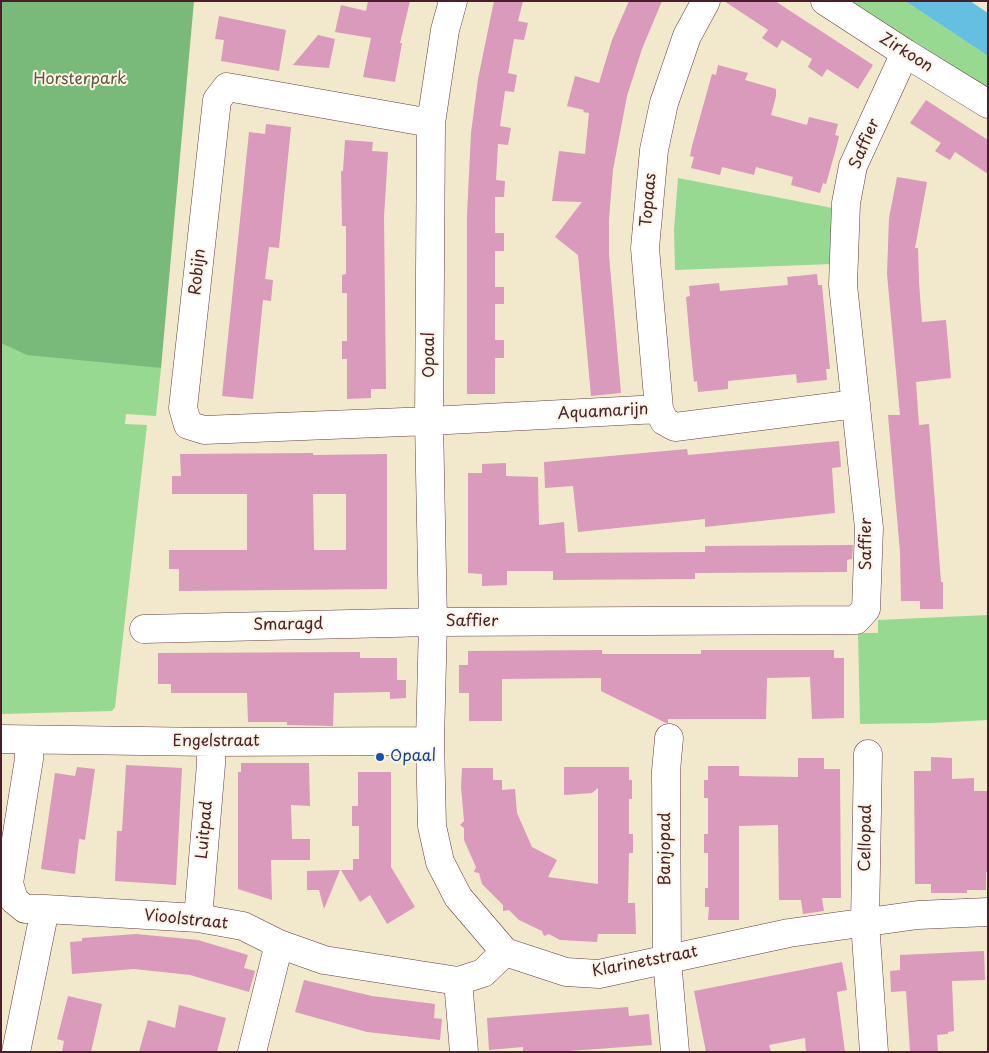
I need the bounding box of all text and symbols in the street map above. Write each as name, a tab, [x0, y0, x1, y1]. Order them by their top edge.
street label: Zirkoon	[876, 29, 936, 77]
park label: Horsterpark	[33, 70, 127, 90]
street label: Saffier	[846, 116, 884, 172]
street label: Topaas	[637, 172, 661, 228]
street label: Robijn	[186, 248, 210, 296]
street label: Opaal	[420, 332, 440, 378]
street label: Aquamarijn	[557, 400, 649, 424]
street label: Saffier	[857, 518, 877, 570]
street label: Saffier	[446, 612, 498, 632]
street label: Smaragd	[253, 615, 323, 635]
street label: Engelstraat	[172, 732, 260, 752]
place label: Opaal	[390, 747, 436, 767]
marker: Opaal	[374, 751, 386, 763]
street label: Luitpad	[193, 800, 217, 860]
street label: Cellopad	[856, 804, 876, 872]
street label: Banjopad	[656, 812, 676, 886]
street label: Vioolstraat	[143, 906, 229, 934]
street label: Klarinetstraat	[591, 942, 699, 982]

